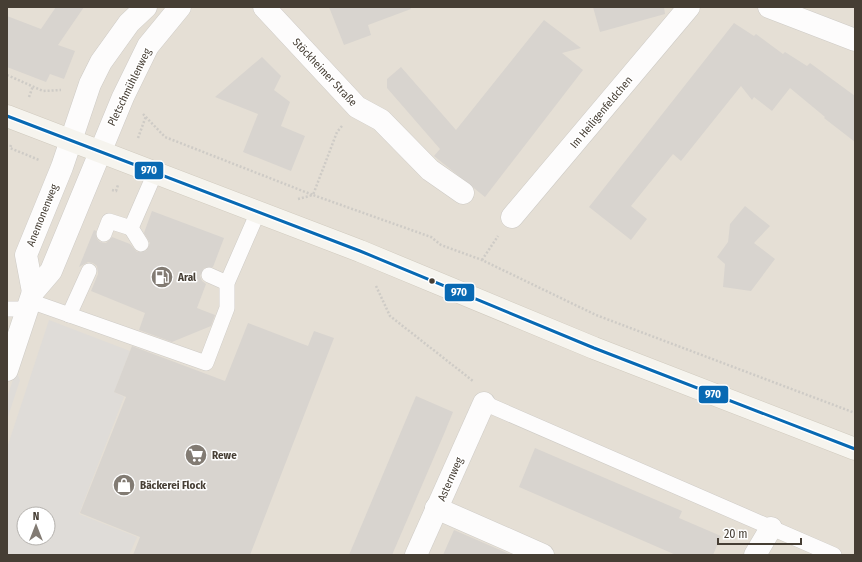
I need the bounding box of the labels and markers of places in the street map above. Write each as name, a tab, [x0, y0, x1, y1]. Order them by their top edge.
fuel station icon: Aral	[149, 264, 175, 290]
place label: Aral	[177, 271, 197, 284]
unlabelled marker	[427, 276, 437, 286]
supermarket icon: Rewe	[183, 442, 209, 468]
place label: Rewe	[212, 449, 237, 462]
shop icon: Bäckerei Flock	[111, 472, 137, 498]
place label: Bäckerei Flock	[140, 479, 206, 492]

